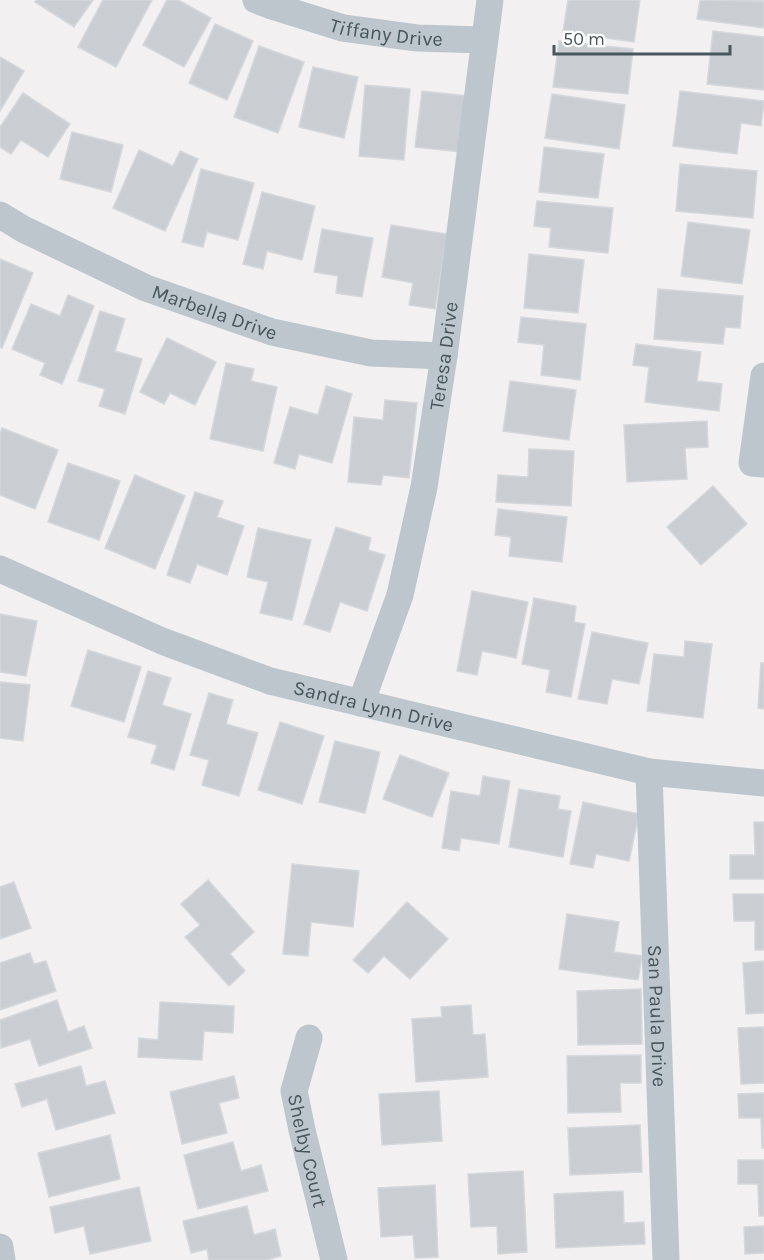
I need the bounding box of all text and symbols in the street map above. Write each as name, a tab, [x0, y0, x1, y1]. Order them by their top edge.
street label: Tiffany Drive	[327, 13, 443, 50]
scale bar	[554, 18, 730, 56]
text: 50 m	[563, 28, 605, 50]
street label: Marbella Drive	[149, 279, 280, 344]
street label: Teresa Drive	[424, 300, 462, 412]
street label: Sandra Lynn Drive	[291, 676, 456, 736]
street label: San Paula Drive	[644, 944, 671, 1087]
street label: Shelby Court	[283, 1092, 332, 1210]

